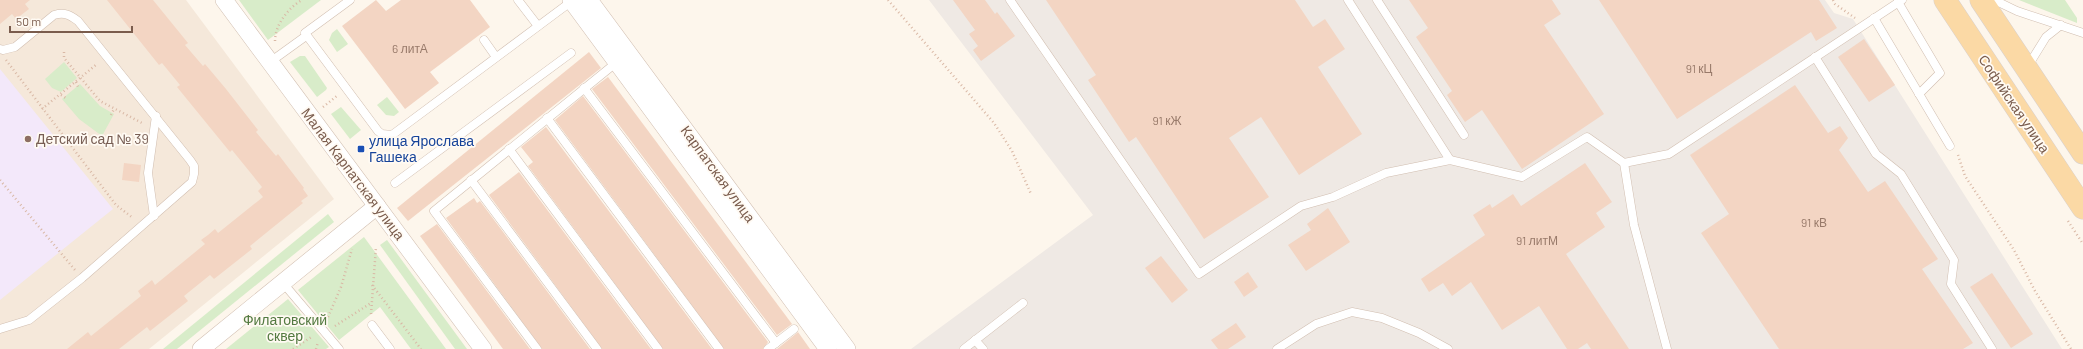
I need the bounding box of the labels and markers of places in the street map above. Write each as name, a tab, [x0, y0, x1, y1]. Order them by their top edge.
place label: Детский сад № 39	[36, 130, 149, 147]
place label: улица Ярослава Гашека	[369, 132, 474, 165]
marker: Детский сад № 39	[23, 134, 33, 144]
marker: улица Ярослава Гашека	[356, 144, 366, 154]

